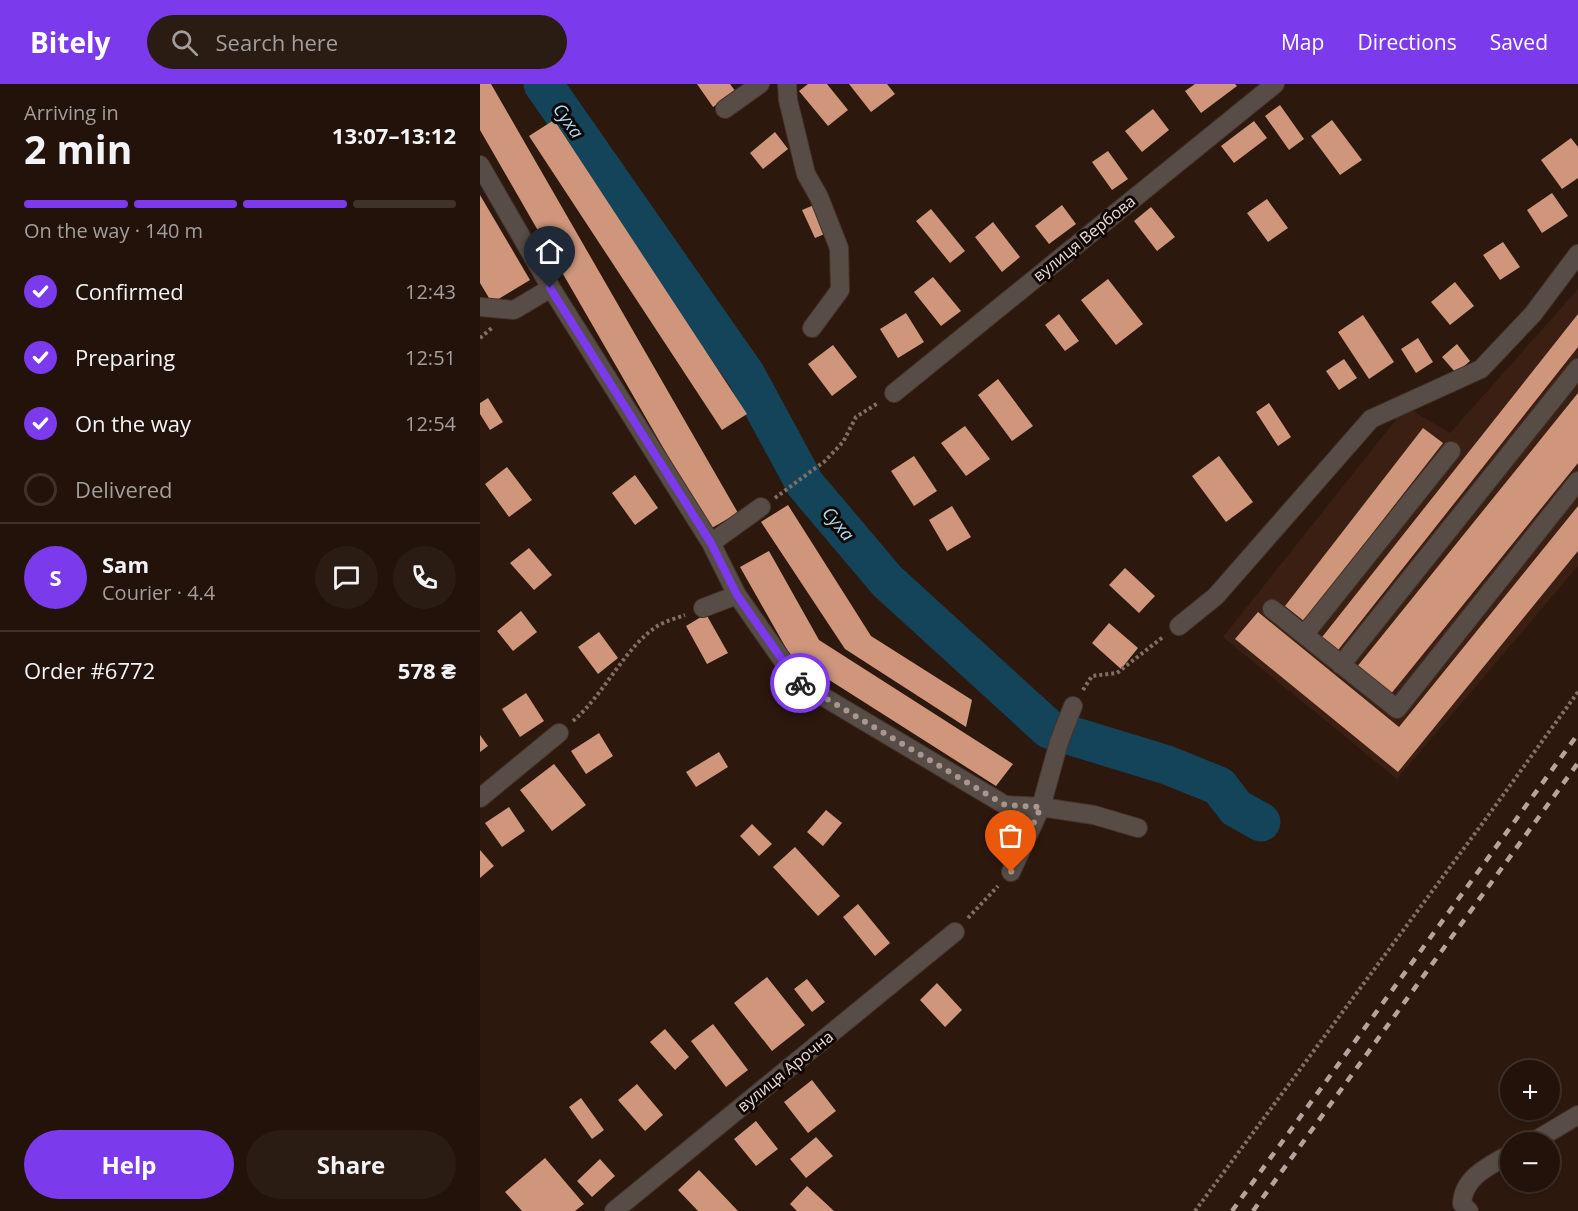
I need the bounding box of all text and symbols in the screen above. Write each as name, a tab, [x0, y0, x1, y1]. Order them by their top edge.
search box	[147, 15, 567, 69]
text: Bitely	[30, 23, 111, 61]
icon: search	[168, 26, 201, 59]
text: Search here	[216, 27, 338, 57]
text: Map	[1281, 28, 1324, 56]
text: Directions	[1357, 28, 1457, 56]
text: Saved	[1490, 28, 1548, 56]
water label: Суха	[548, 98, 589, 143]
text: Arriving in	[24, 99, 119, 126]
text: 13:07–13:12	[332, 120, 456, 150]
text: 2 min	[24, 122, 132, 175]
street label: вулиця Вербова	[1028, 190, 1140, 286]
text: On the way · 140 m	[24, 217, 203, 244]
pin	[524, 226, 575, 288]
icon: home	[533, 235, 566, 268]
icon: check	[24, 275, 57, 308]
text: Confirmed	[75, 276, 184, 306]
text: 12:43	[405, 278, 456, 305]
icon: check	[24, 341, 57, 374]
text: Preparing	[75, 342, 175, 372]
text: 12:51	[405, 344, 456, 371]
icon: check	[24, 407, 57, 440]
text: On the way	[75, 408, 191, 438]
text: 12:54	[405, 410, 456, 437]
text: Delivered	[75, 474, 173, 504]
water label: Суха	[817, 501, 860, 546]
button: chat	[315, 546, 378, 609]
button: phone	[393, 546, 456, 609]
text: Sam	[102, 549, 149, 579]
text: S	[49, 562, 62, 592]
text: Courier · 4.4	[102, 579, 215, 606]
courier	[770, 653, 830, 713]
text: Order #6772	[24, 655, 155, 685]
text: 578 ₴	[398, 655, 456, 685]
icon: bike	[784, 667, 817, 700]
pin	[985, 810, 1036, 872]
icon: bag	[994, 819, 1027, 852]
street label: вулиця Арочна	[732, 1025, 838, 1117]
map controls	[1500, 1060, 1560, 1192]
button: +	[1500, 1060, 1560, 1120]
button: Help	[24, 1130, 234, 1199]
button: Share	[246, 1130, 456, 1199]
button: −	[1500, 1132, 1560, 1192]

